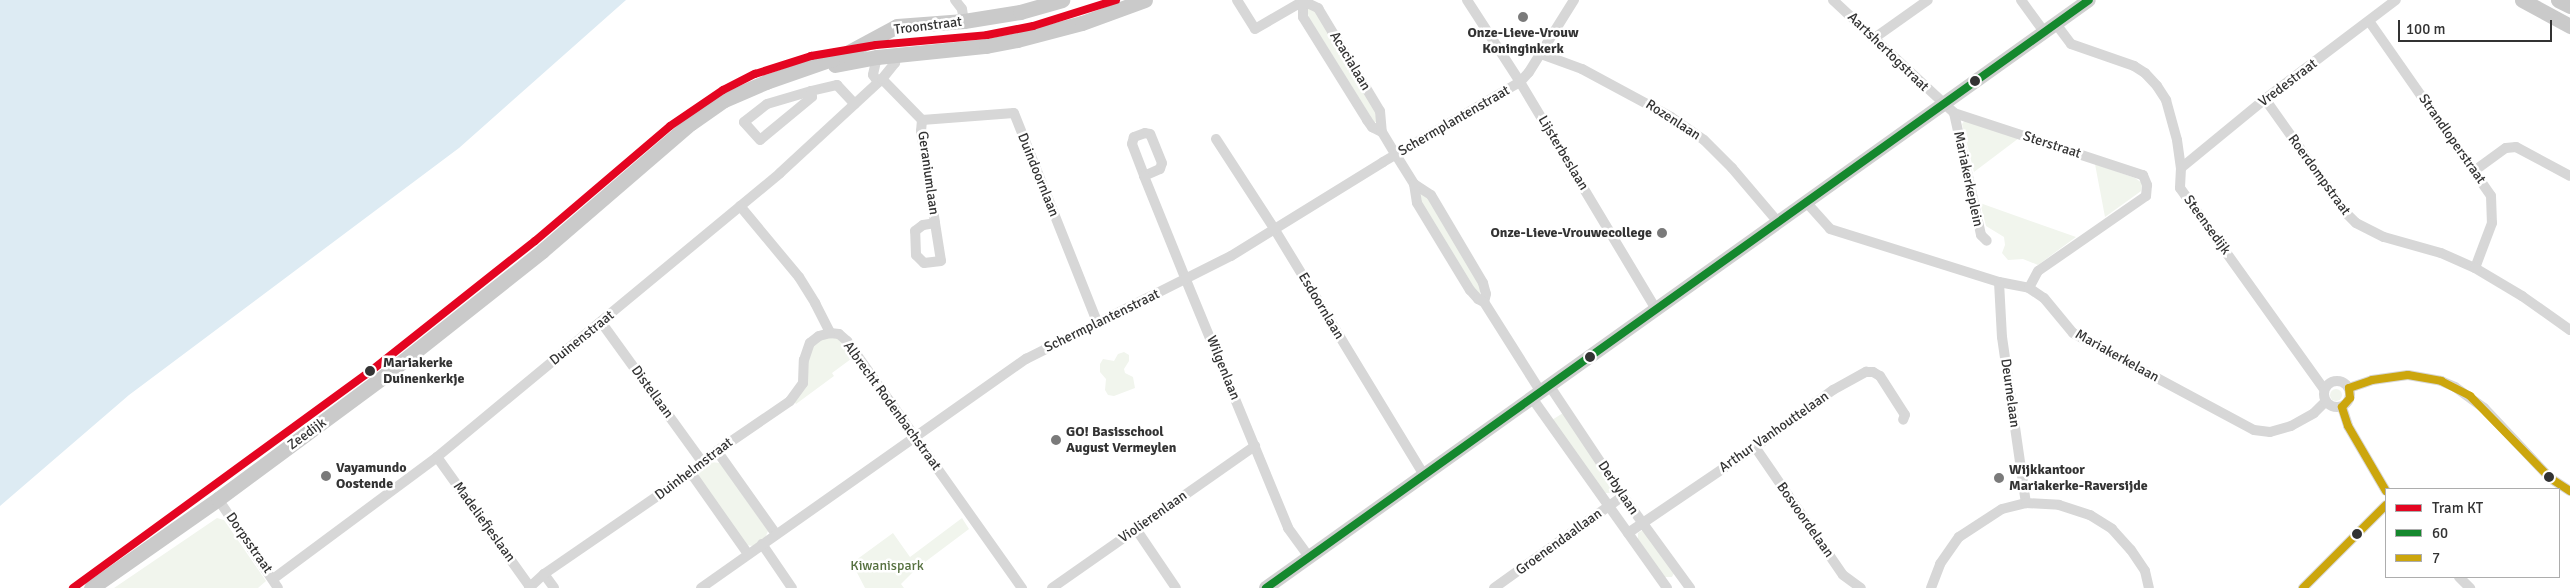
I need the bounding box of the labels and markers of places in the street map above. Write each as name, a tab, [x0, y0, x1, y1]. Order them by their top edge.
marker: Onze-Lieve-Vrouw Koninginkerk	[1517, 11, 1529, 23]
place label: Onze-Lieve-Vrouw Koninginkerk	[1468, 25, 1578, 58]
unlabelled marker	[1970, 76, 1980, 86]
place label: Onze-Lieve-Vrouwecollege	[1490, 225, 1652, 241]
marker: Onze-Lieve-Vrouwecollege	[1656, 227, 1668, 239]
unlabelled marker	[1585, 352, 1595, 362]
place label: Mariakerke Duinenkerkje	[383, 355, 465, 388]
marker: Mariakerke Duinenkerkje	[361, 362, 379, 380]
place label: GO! Basisschool August Vermeylen	[1066, 424, 1176, 457]
marker: GO! Basisschool August Vermeylen	[1050, 434, 1062, 446]
place label: Vayamundo Oostende	[336, 460, 406, 492]
place label: Wijkkantoor Mariakerke-Raversijde	[2009, 462, 2148, 494]
marker: Vayamundo Oostende	[320, 470, 332, 482]
marker: Wijkkantoor Mariakerke-Raversijde	[1993, 472, 2005, 484]
unlabelled marker	[2544, 472, 2554, 482]
unlabelled marker	[2352, 529, 2362, 539]

